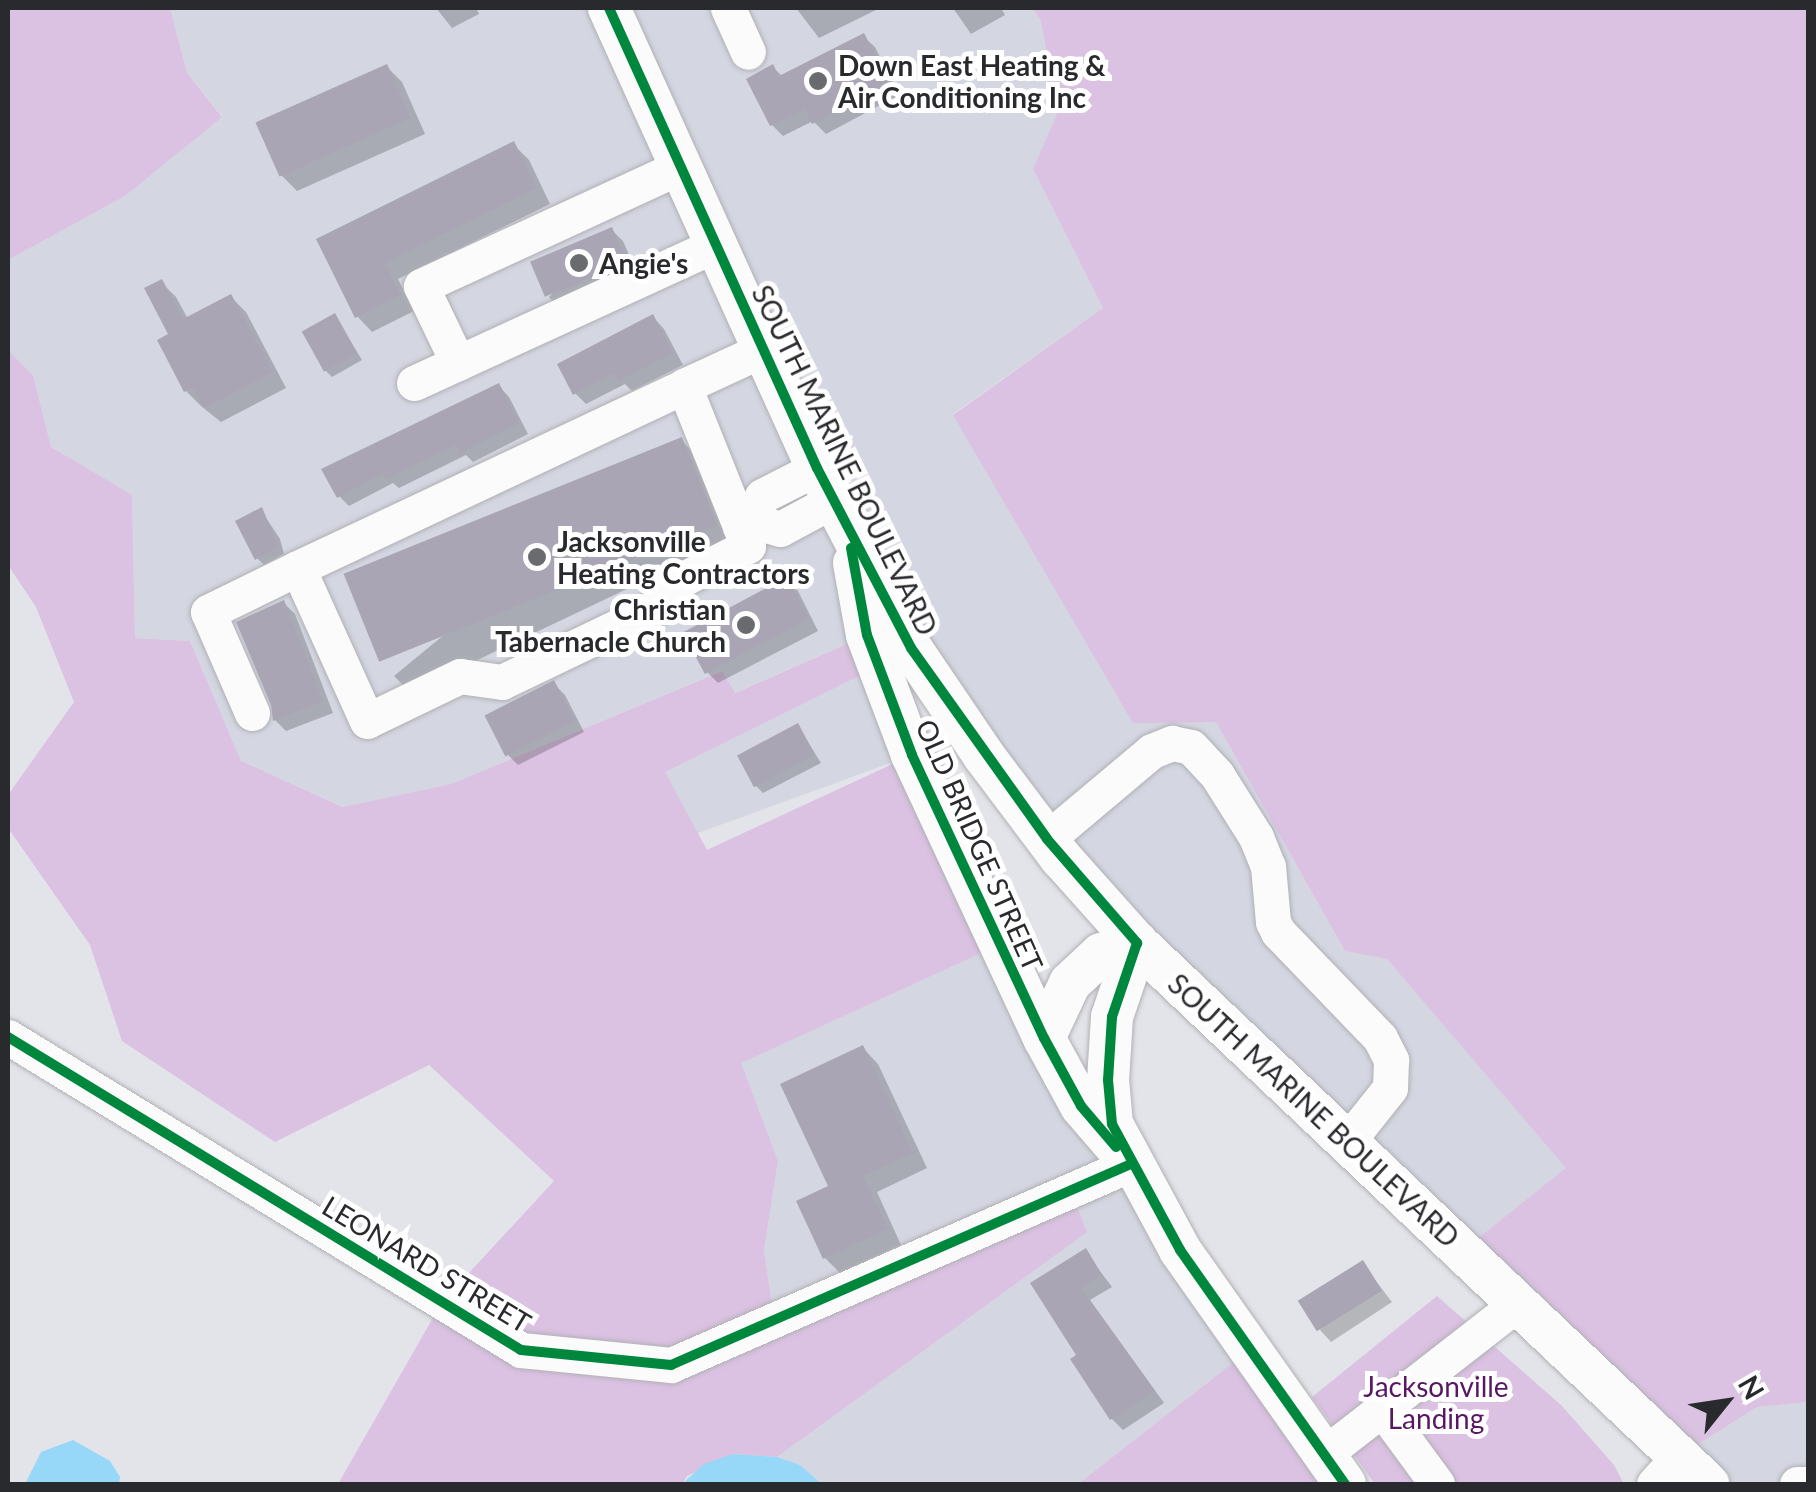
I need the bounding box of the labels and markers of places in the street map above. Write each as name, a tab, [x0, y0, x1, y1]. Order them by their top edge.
place label: Down East Heating & Air Conditioning Inc	[838, 48, 1106, 114]
marker: Down East Heating & Air Conditioning Inc	[807, 70, 829, 92]
place label: Angie's	[599, 246, 688, 280]
marker: Angie's	[568, 252, 590, 274]
place label: Jacksonville Heating Contractors	[557, 524, 810, 590]
marker: Jacksonville Heating Contractors	[526, 546, 548, 568]
place label: Christian Tabernacle Church	[495, 592, 726, 658]
marker: Christian Tabernacle Church	[735, 614, 757, 636]

